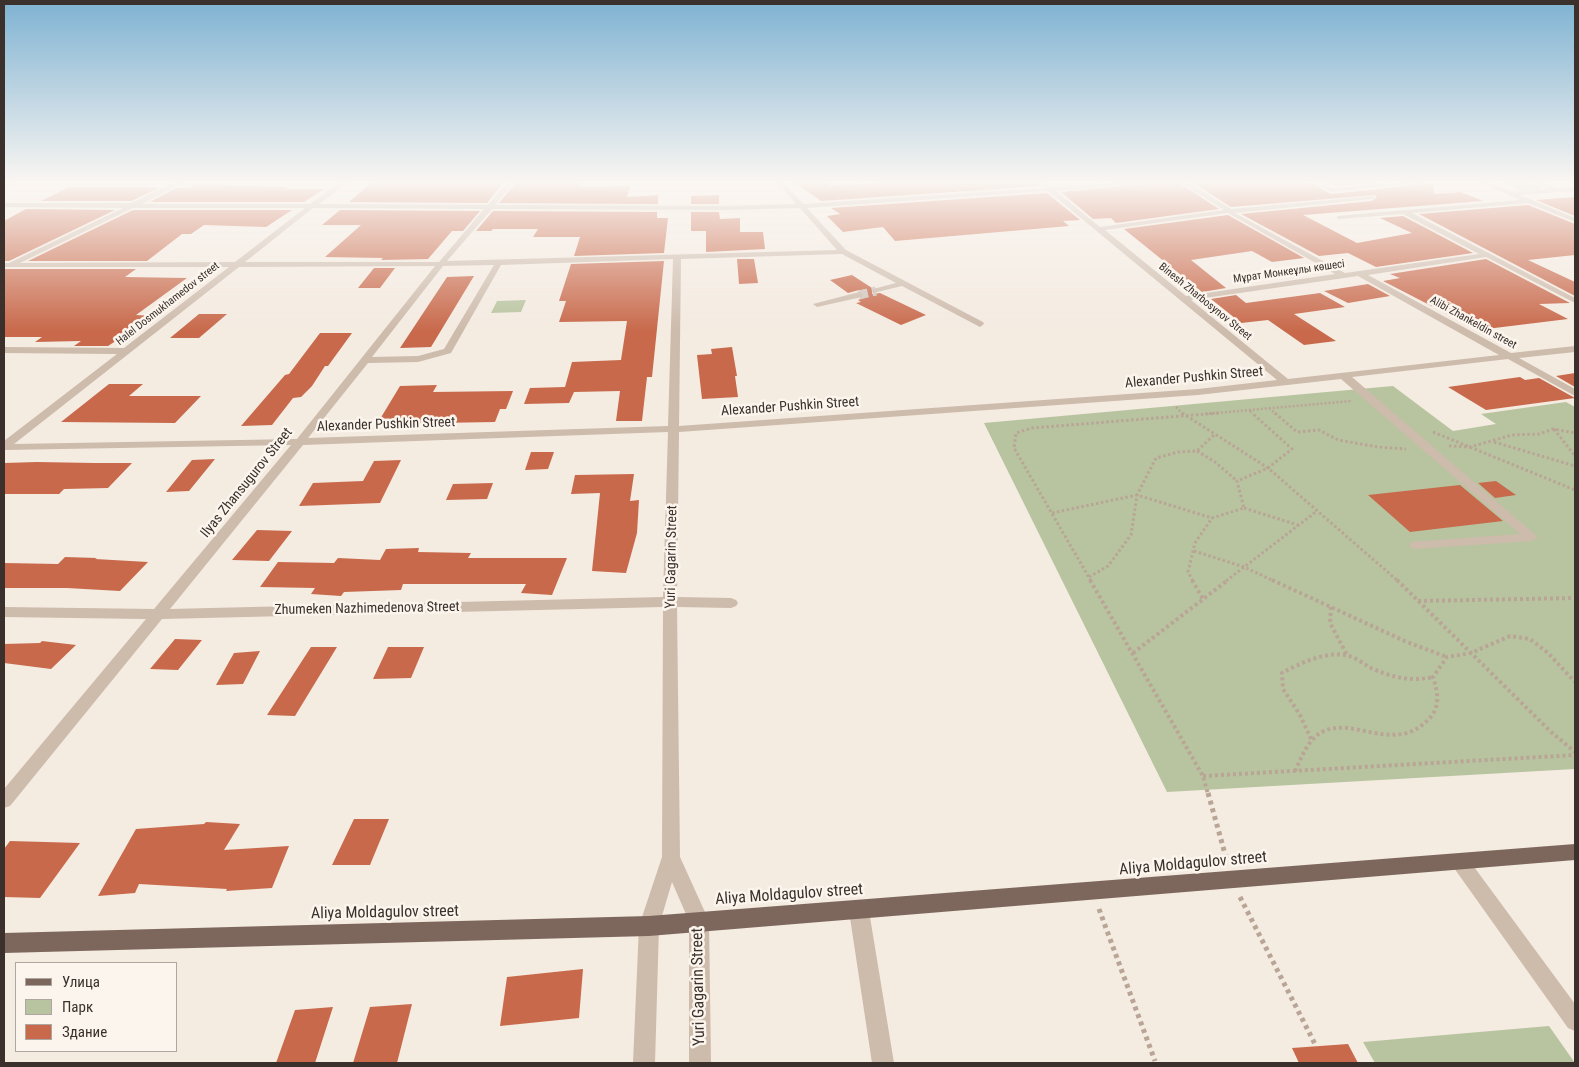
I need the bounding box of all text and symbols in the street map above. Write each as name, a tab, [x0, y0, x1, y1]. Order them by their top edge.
street label: Мұрат Монкеұлы көшесі	[1232, 258, 1346, 286]
street label: Halel Dosmukhamedov street	[114, 260, 222, 348]
street label: Binesh Zharbosynov Street	[1156, 260, 1254, 344]
street label: Alibi Zhankeldin street	[1427, 294, 1519, 352]
street label: Alexander Pushkin Street	[1124, 364, 1264, 392]
street label: Alexander Pushkin Street	[720, 394, 860, 420]
street label: Alexander Pushkin Street	[317, 414, 455, 436]
street label: Ilyas Zhansugurov Street	[198, 425, 296, 541]
street label: Yuri Gagarin Street	[663, 505, 681, 609]
street label: Zhumeken Nazhimedenova Street	[274, 599, 460, 619]
street label: Aliya Moldagulov street	[1118, 848, 1268, 880]
street label: Aliya Moldagulov street	[714, 880, 864, 910]
street label: Aliya Moldagulov street	[311, 902, 459, 924]
street label: Yuri Gagarin Street	[688, 928, 710, 1046]
legend	[15, 962, 178, 1052]
text: Улица	[62, 973, 100, 991]
text: Парк	[62, 998, 93, 1016]
text: Здание	[62, 1023, 107, 1041]

